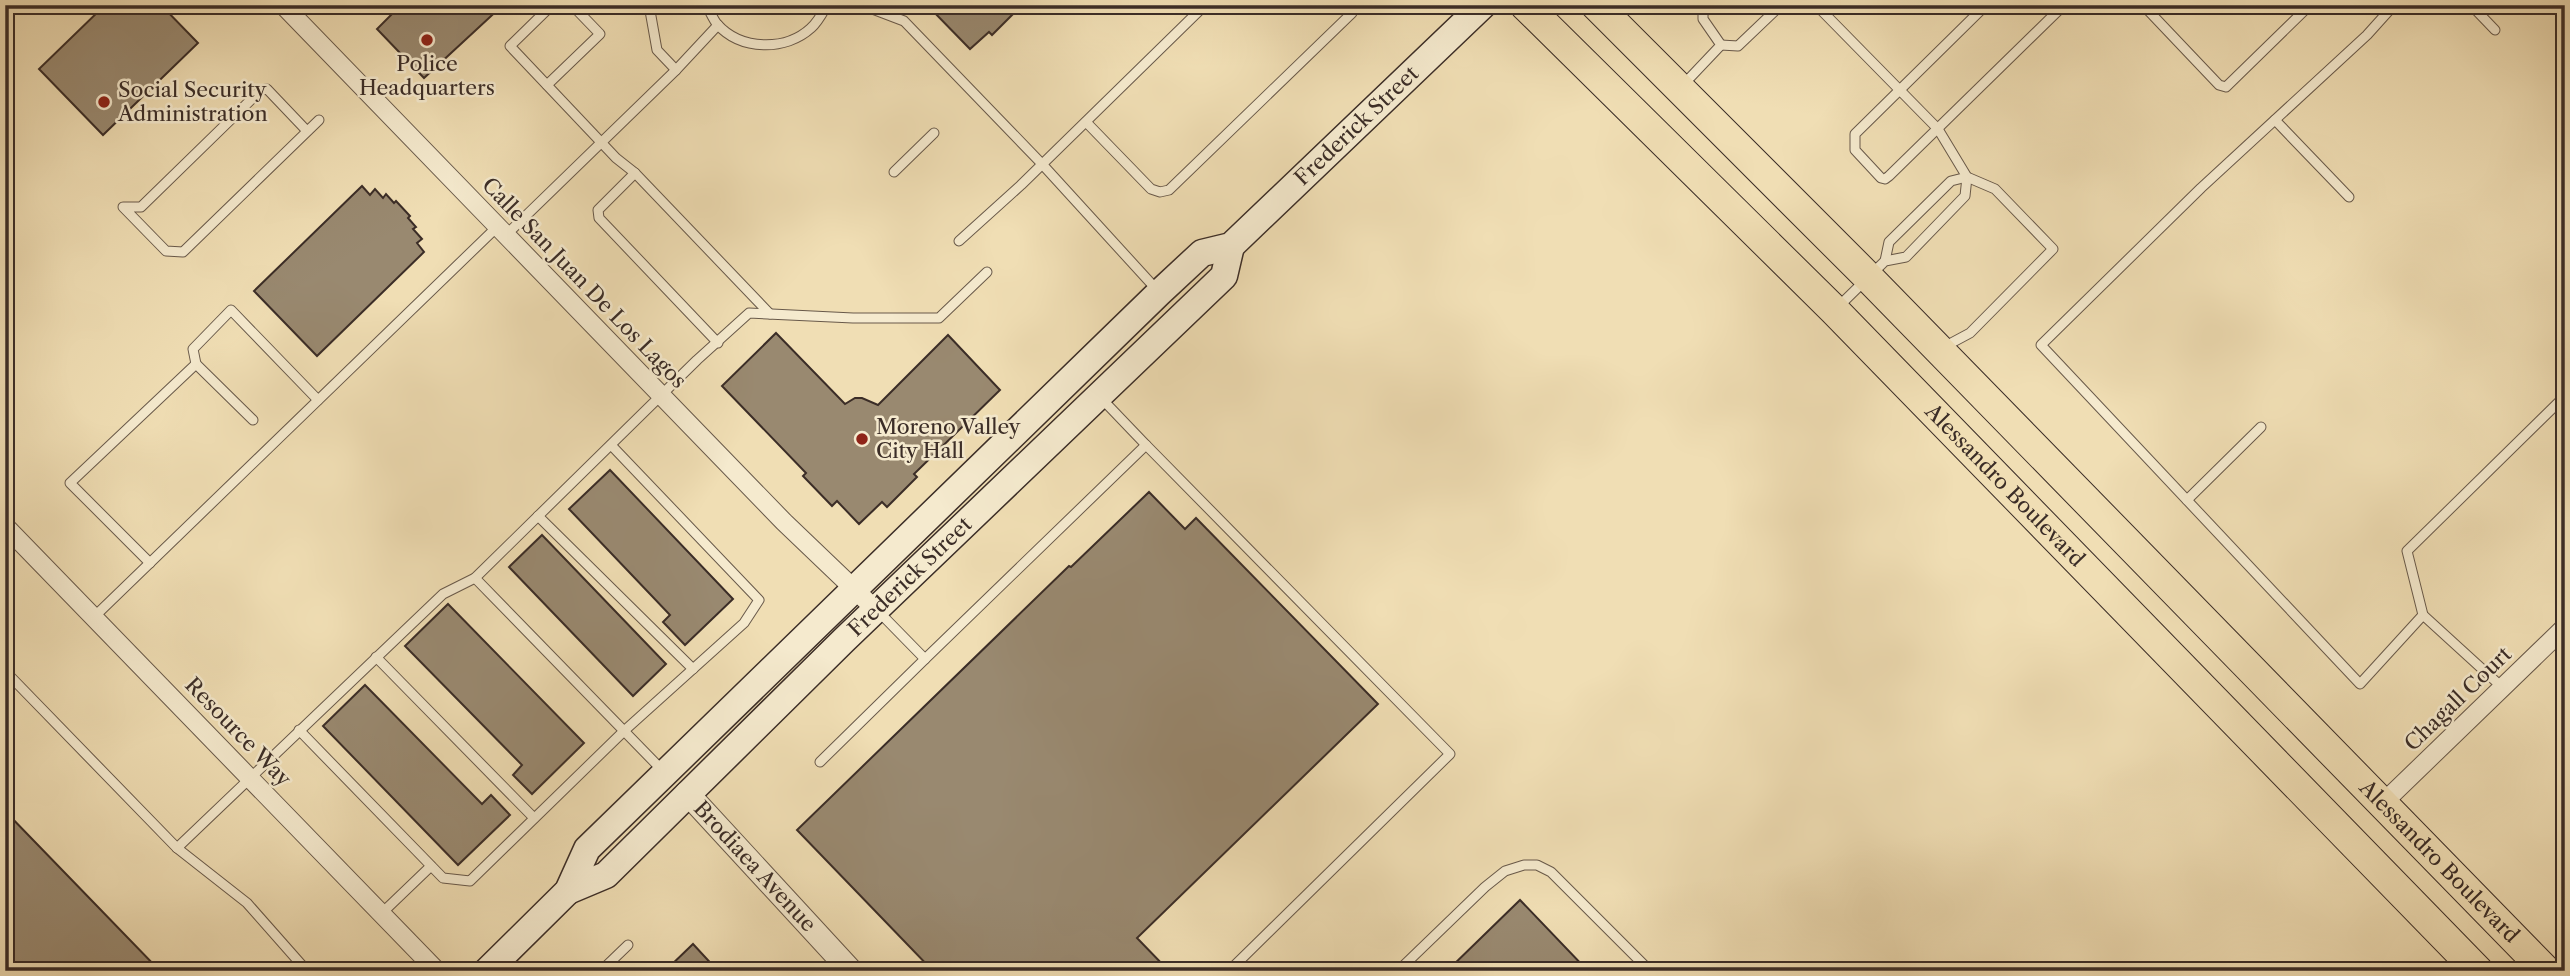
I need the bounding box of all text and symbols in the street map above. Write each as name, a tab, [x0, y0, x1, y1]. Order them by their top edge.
marker: Police Headquarters	[419, 32, 435, 48]
place label: Police Headquarters	[359, 51, 495, 100]
street label: Frederick Street	[1289, 60, 1424, 190]
place label: Social Security Administration	[117, 77, 268, 126]
marker: Social Security Administration	[96, 94, 112, 110]
street label: Calle San Juan De Los Lagos	[477, 172, 692, 393]
street label: Alessandro Boulevard	[1920, 398, 2090, 572]
place label: Moreno Valley City Hall	[876, 414, 1021, 463]
marker: Moreno Valley City Hall	[854, 431, 870, 447]
street label: Frederick Street	[843, 511, 977, 641]
street label: Chagall Court	[2399, 641, 2517, 756]
street label: Resource Way	[180, 672, 297, 791]
street label: Alessandro Boulevard	[2354, 774, 2525, 948]
street label: Brodiaea Avenue	[689, 796, 821, 937]

